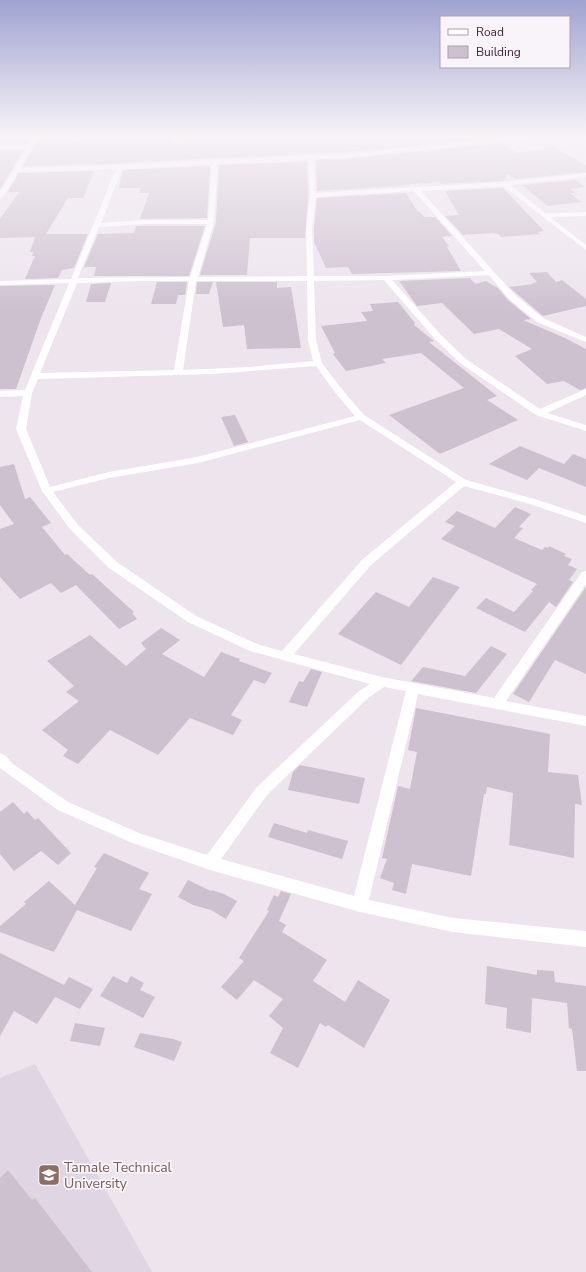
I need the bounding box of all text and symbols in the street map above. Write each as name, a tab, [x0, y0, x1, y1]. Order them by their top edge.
legend	[440, 16, 570, 68]
text: Road	[476, 24, 504, 40]
text: Building	[476, 44, 521, 60]
place label: Tamale Technical University	[64, 1158, 173, 1193]
school or university icon: Tamale Technical University	[36, 1162, 62, 1188]

